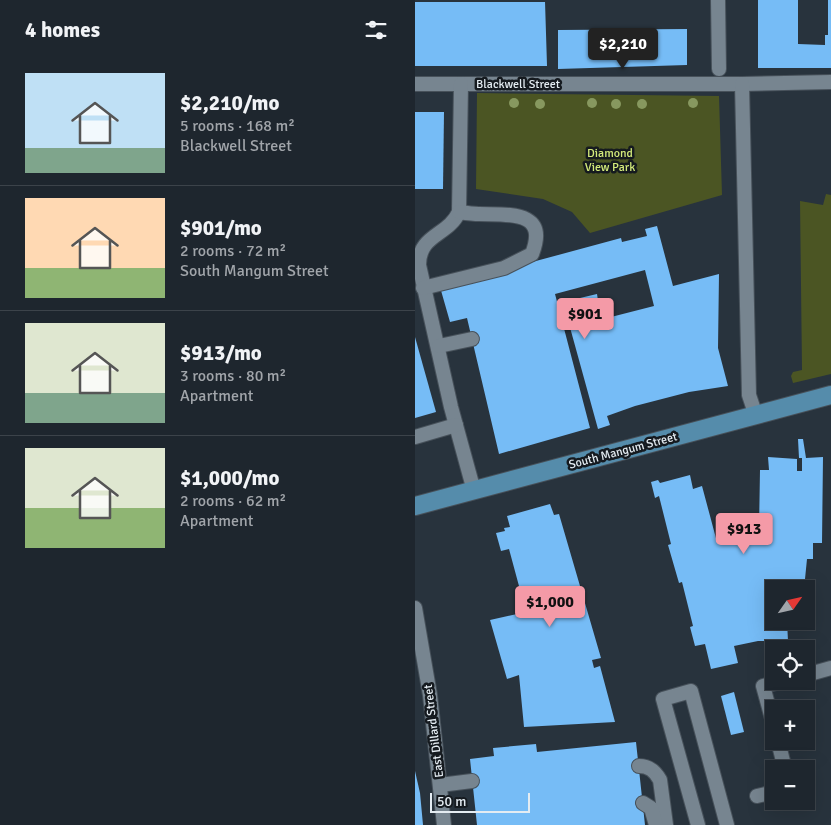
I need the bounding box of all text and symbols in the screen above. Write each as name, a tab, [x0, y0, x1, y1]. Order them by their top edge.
icon: filters	[362, 16, 390, 44]
text: 4 homes	[25, 17, 100, 43]
pin: $2,210	[582, 28, 664, 70]
text: $2,210	[599, 34, 647, 54]
street label: Blackwell Street	[476, 77, 560, 92]
text: $2,210/mo	[180, 90, 279, 116]
icon: home	[65, 93, 125, 153]
text: 5 rooms · 168 m²	[180, 116, 295, 136]
text: Blackwell Street	[180, 136, 292, 156]
park label: Diamond View Park	[585, 146, 635, 175]
text: $901/mo	[180, 215, 262, 241]
icon: home	[65, 218, 125, 278]
text: 2 rooms · 72 m²	[180, 241, 286, 261]
text: South Mangum Street	[180, 261, 329, 281]
pin: $901	[555, 298, 615, 340]
text: $901	[568, 304, 602, 324]
text: $913/mo	[180, 340, 262, 366]
icon: home	[65, 343, 125, 403]
text: 3 rooms · 80 m²	[180, 366, 286, 386]
text: Apartment	[180, 386, 253, 406]
street label: South Mangum Street	[567, 429, 679, 473]
text: $1,000/mo	[180, 465, 279, 491]
icon: home	[65, 468, 125, 528]
text: 2 rooms · 62 m²	[180, 491, 286, 511]
text: Apartment	[180, 511, 253, 531]
pin: $913	[714, 512, 774, 555]
text: $913	[727, 519, 761, 539]
north arrow	[765, 580, 815, 630]
map controls	[765, 580, 815, 810]
pin: $1,000	[509, 586, 591, 628]
text: $1,000	[526, 592, 574, 612]
button: locate	[765, 640, 815, 690]
street label: East Dillard Street	[421, 684, 447, 778]
button: +	[765, 700, 815, 750]
button: −	[765, 760, 815, 810]
scale bar	[430, 790, 530, 813]
text: 50 m	[437, 793, 466, 810]

